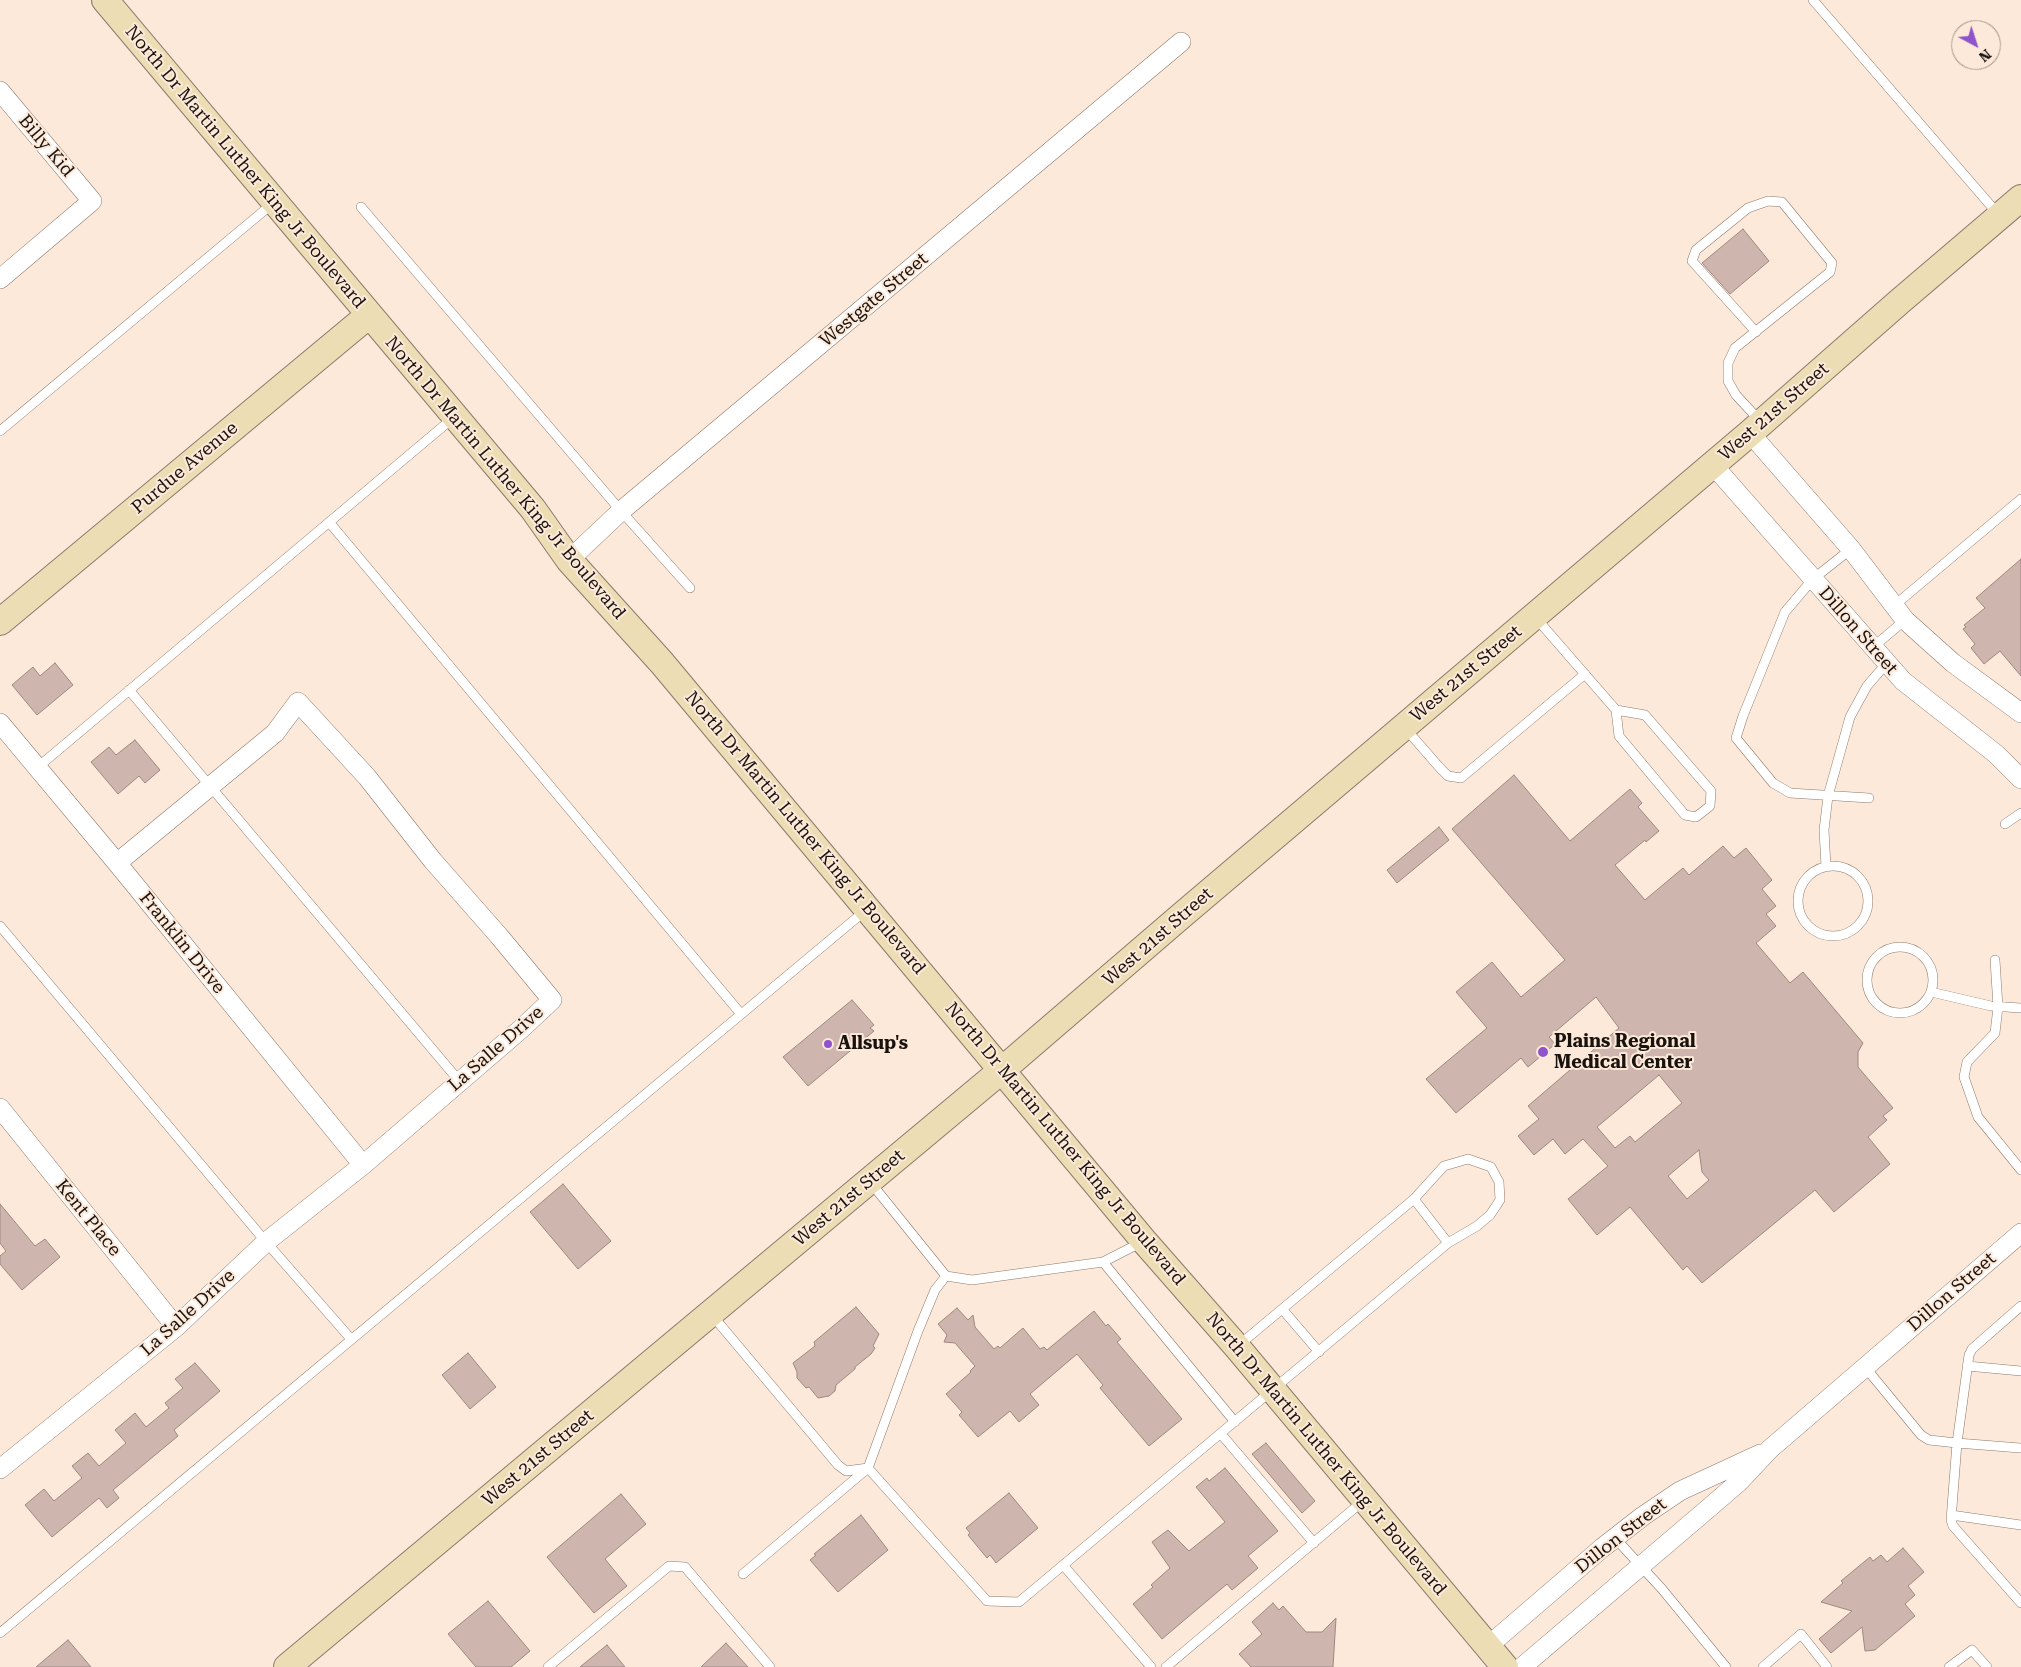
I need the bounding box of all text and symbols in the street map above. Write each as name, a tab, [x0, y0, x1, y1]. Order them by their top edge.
north arrow	[1951, 20, 2001, 70]
street label: North Dr Martin Luther King Jr Boulevard	[120, 21, 370, 313]
text: N	[1976, 46, 1994, 65]
street label: Billy Kid	[14, 111, 78, 181]
street label: Westgate Street	[815, 248, 933, 352]
street label: North Dr Martin Luther King Jr Boulevard	[380, 332, 630, 624]
street label: West 21st Street	[1715, 358, 1833, 466]
street label: Purdue Avenue	[128, 417, 242, 519]
street label: Dillon Street	[1814, 583, 1902, 679]
street label: West 21st Street	[1406, 621, 1526, 727]
street label: North Dr Martin Luther King Jr Boulevard	[680, 687, 930, 979]
street label: West 21st Street	[1099, 883, 1217, 991]
street label: Franklin Drive	[134, 888, 230, 998]
street label: North Dr Martin Luther King Jr Boulevard	[940, 998, 1190, 1290]
street label: La Salle Drive	[444, 1002, 548, 1096]
place label: Plains Regional Medical Center	[1554, 1031, 1696, 1074]
place label: Allsup's	[838, 1033, 908, 1055]
marker: Allsup's	[822, 1038, 834, 1050]
marker: Plains Regional Medical Center	[1536, 1045, 1550, 1059]
street label: West 21st Street	[789, 1145, 909, 1251]
street label: Kent Place	[51, 1175, 125, 1261]
street label: Dillon Street	[1904, 1248, 2000, 1336]
street label: La Salle Drive	[136, 1265, 240, 1361]
street label: North Dr Martin Luther King Jr Boulevard	[1201, 1308, 1451, 1600]
street label: West 21st Street	[478, 1405, 598, 1511]
street label: Dillon Street	[1571, 1494, 1671, 1578]

